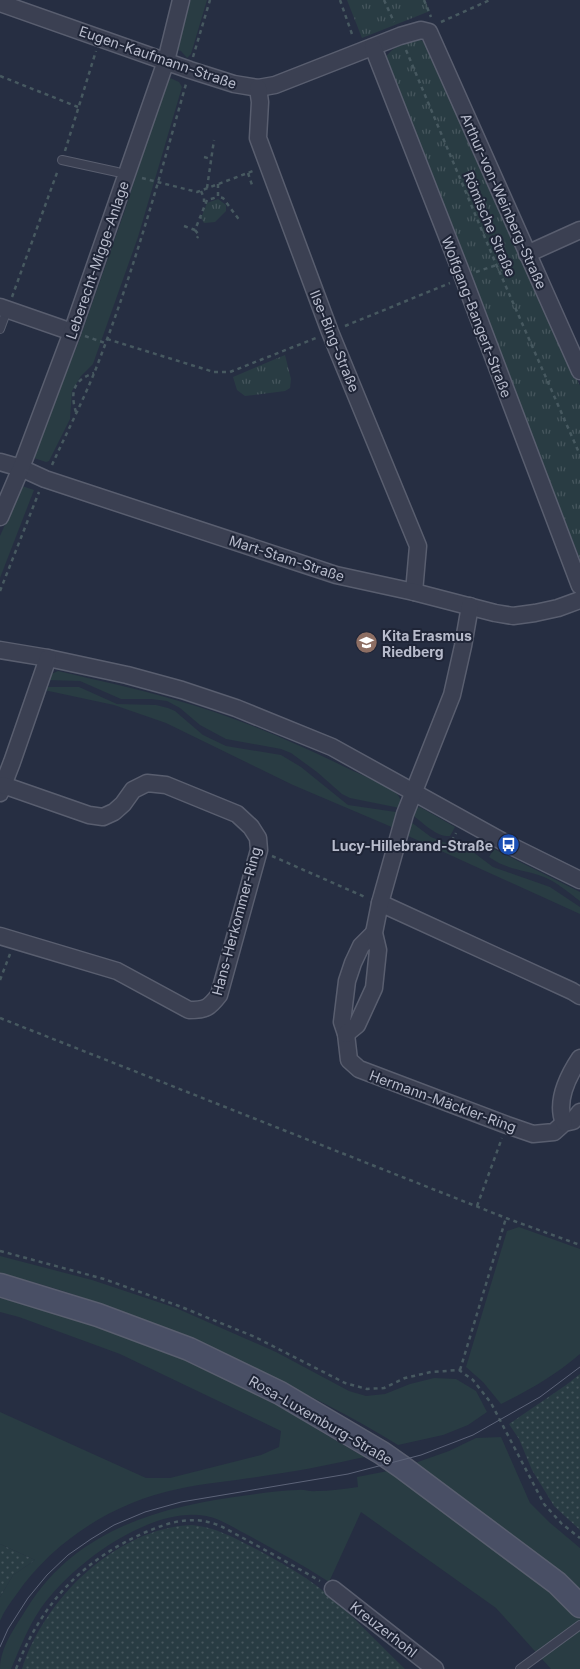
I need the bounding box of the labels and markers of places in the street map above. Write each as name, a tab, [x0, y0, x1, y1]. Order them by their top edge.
place label: Kita Erasmus Riedberg	[382, 627, 472, 660]
school or university icon: Kita Erasmus Riedberg	[354, 631, 378, 655]
bus stop icon: Lucy-Hillebrand-Straße	[497, 833, 521, 857]
place label: Lucy-Hillebrand-Straße	[332, 837, 493, 854]

